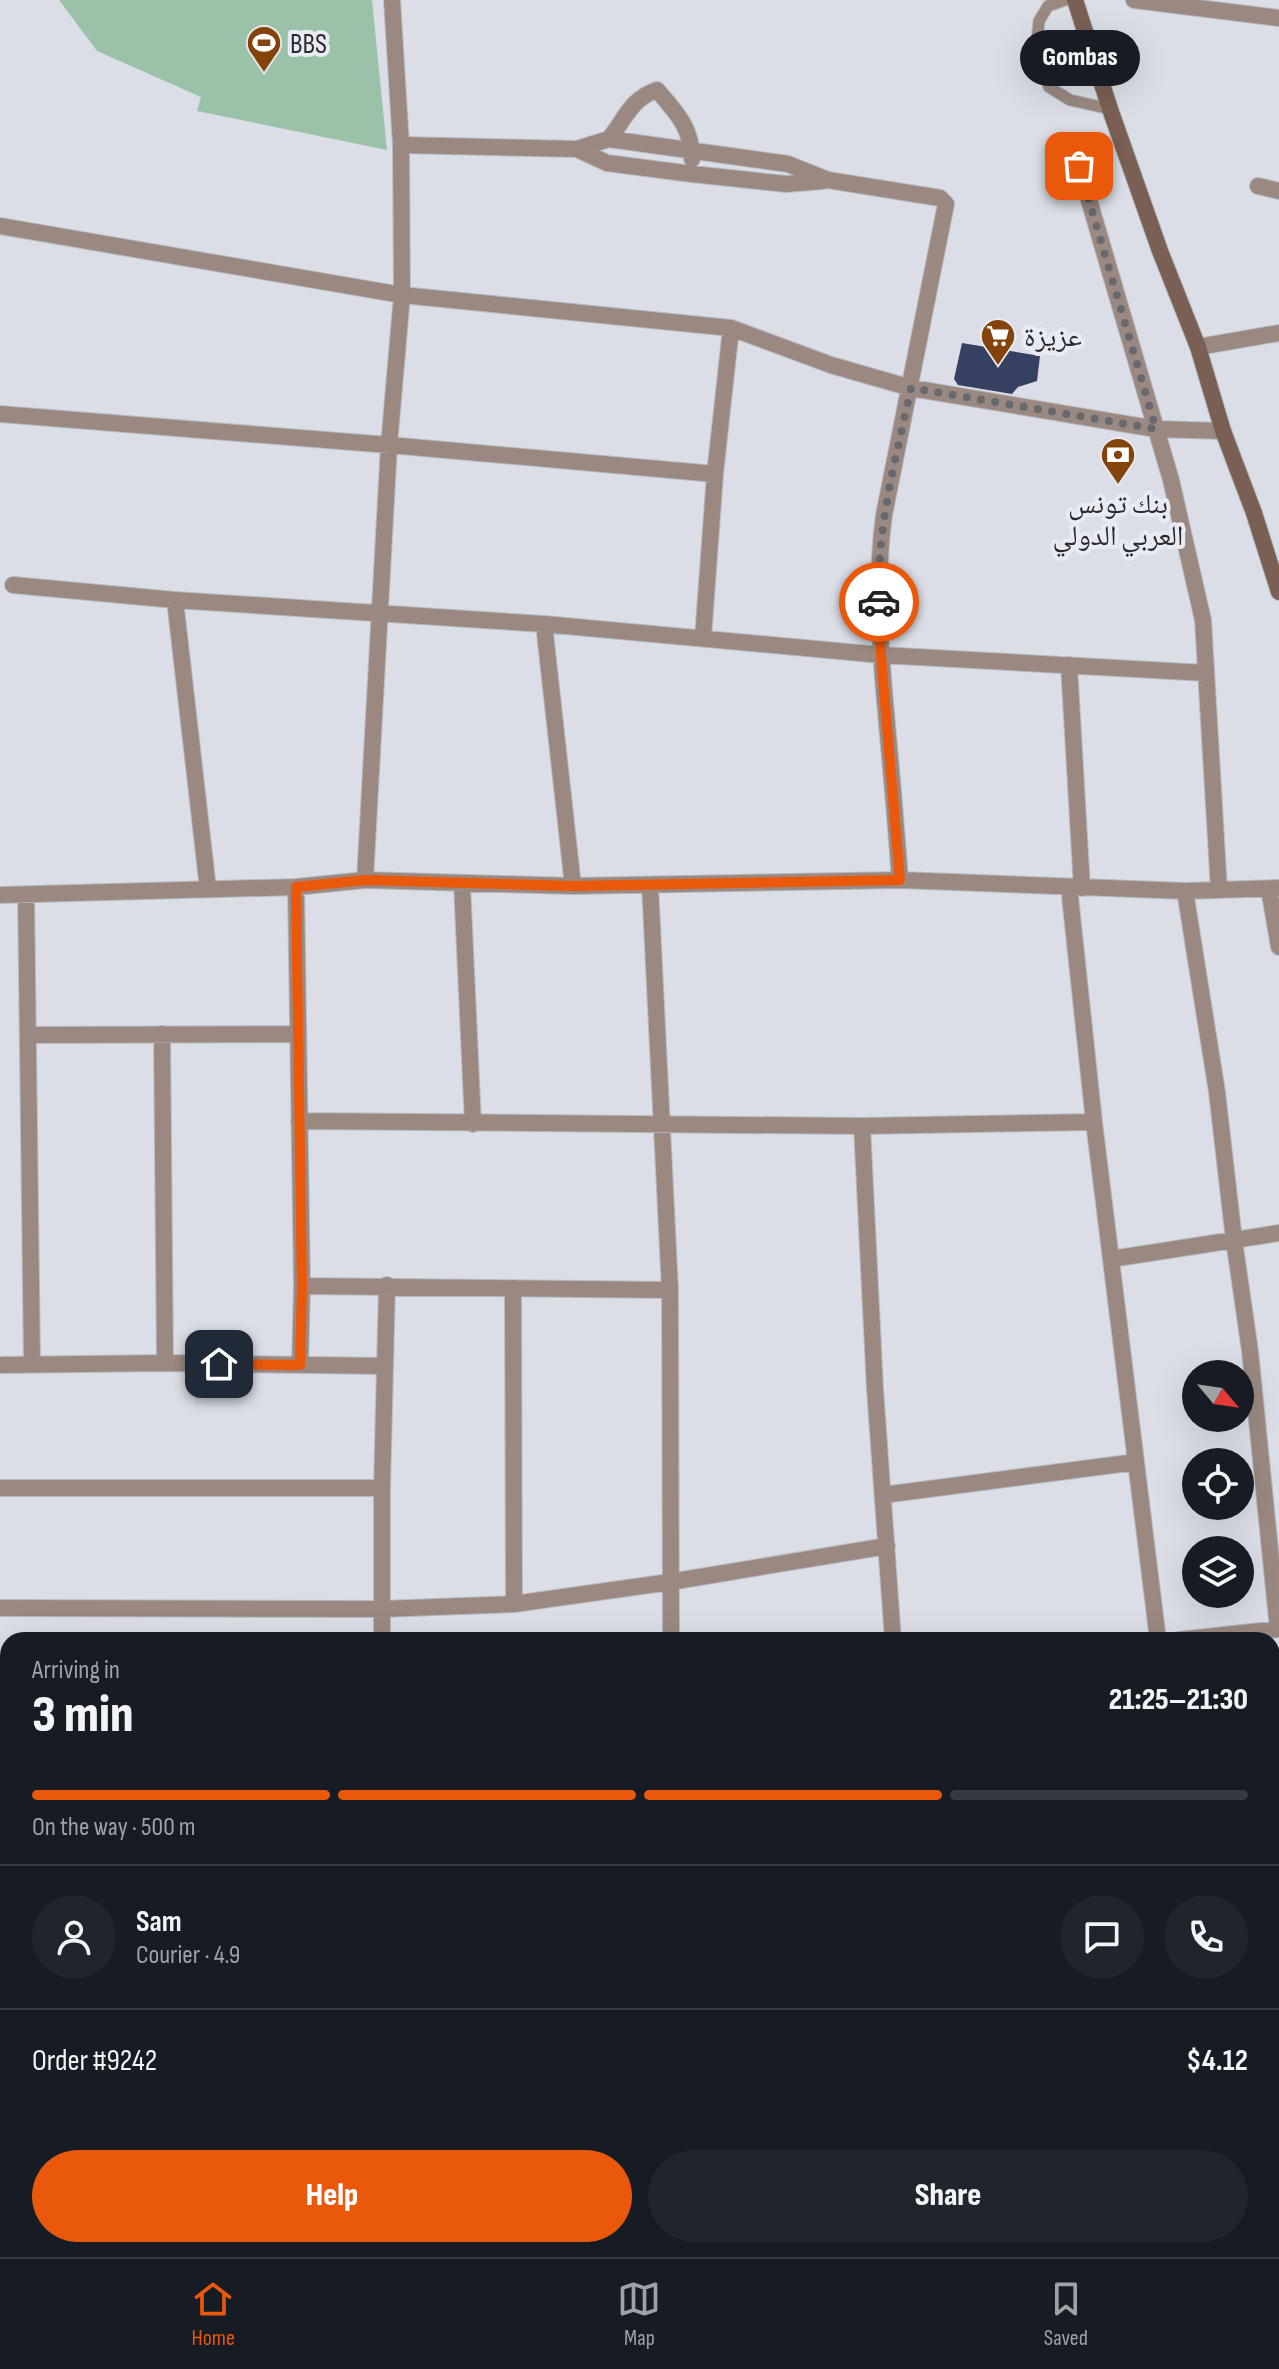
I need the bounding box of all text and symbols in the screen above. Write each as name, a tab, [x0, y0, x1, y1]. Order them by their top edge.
sports icon: BBS	[245, 24, 283, 74]
place label: BBS	[290, 28, 327, 61]
callout: Gombas	[1019, 30, 1139, 86]
text: Gombas	[1042, 42, 1118, 73]
pin	[1045, 132, 1113, 200]
icon: bag	[1057, 144, 1101, 188]
supermarket icon: عزيزة	[979, 317, 1017, 367]
place label: عزيزة	[1024, 321, 1082, 354]
bank icon: بنك تونس العربي الدولي	[1099, 436, 1137, 486]
place label: بنك تونس العربي الدولي	[1052, 488, 1184, 558]
courier	[839, 562, 919, 642]
icon: car	[857, 580, 901, 624]
pin	[185, 1330, 253, 1398]
icon: home	[197, 1342, 241, 1386]
north arrow	[1182, 1360, 1254, 1432]
map controls	[1182, 1360, 1254, 1608]
button: locate	[1182, 1448, 1254, 1520]
button: layers	[1182, 1536, 1254, 1608]
text: Arriving in	[32, 1655, 120, 1686]
text: 21:25–21:30	[1109, 1682, 1248, 1718]
text: 3 min	[32, 1684, 134, 1747]
text: On the way · 500 m	[32, 1812, 196, 1843]
button: person	[32, 1895, 116, 1979]
button: chat	[1060, 1895, 1144, 1979]
button: phone	[1164, 1895, 1248, 1979]
text: Sam	[136, 1904, 182, 1940]
text: Courier · 4.9	[136, 1940, 240, 1971]
text: Order #9242	[32, 2043, 157, 2079]
text: $4.12	[1186, 2043, 1248, 2079]
button: Help	[32, 2150, 632, 2242]
button: Share	[648, 2150, 1248, 2242]
tab: Home	[191, 2277, 235, 2352]
tab: Map	[617, 2277, 661, 2352]
tab: Saved	[1044, 2277, 1088, 2352]

